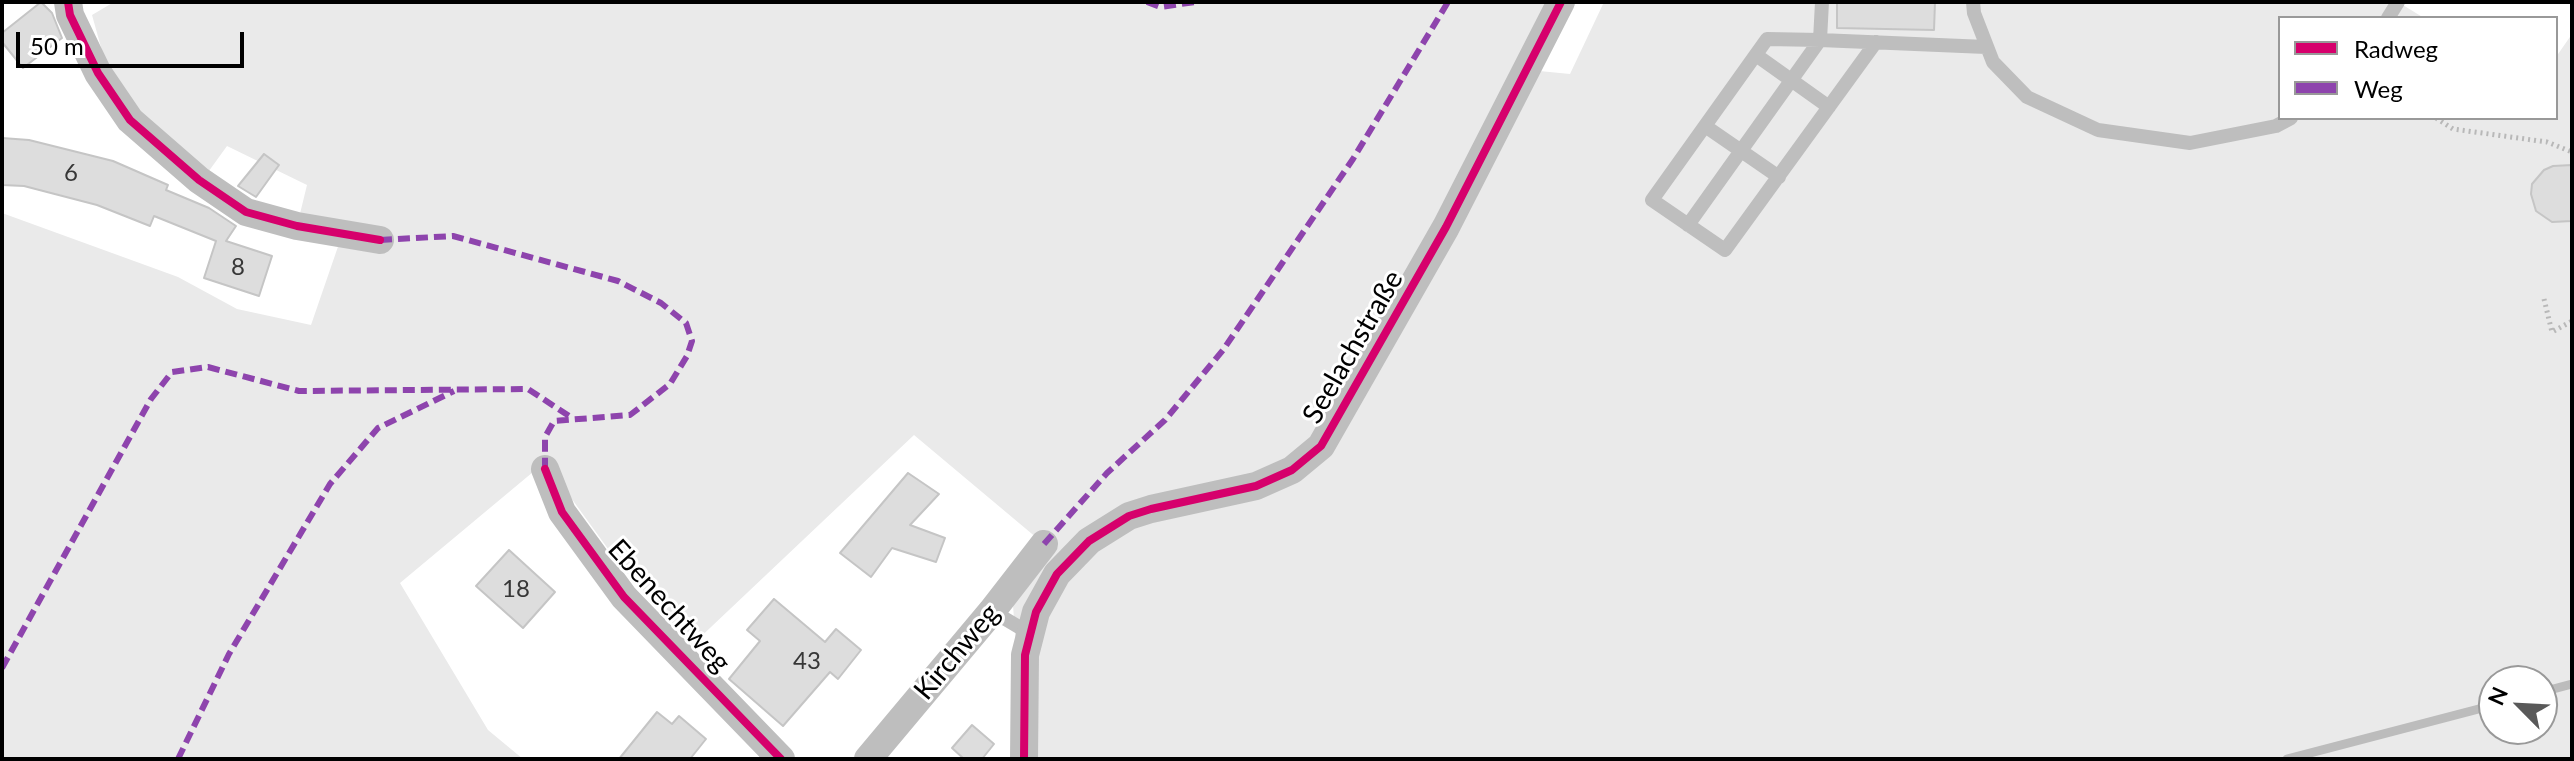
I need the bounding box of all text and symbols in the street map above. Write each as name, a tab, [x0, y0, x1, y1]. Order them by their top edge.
scale bar	[20, 16, 248, 66]
legend	[2278, 16, 2558, 120]
text: 50 m	[30, 31, 84, 60]
text: Radweg	[2354, 34, 2438, 63]
text: Weg	[2354, 74, 2403, 103]
house number: 6	[64, 159, 78, 187]
house number: 8	[231, 253, 245, 281]
street label: Seelachstraße	[1296, 264, 1410, 430]
street label: Ebenechtweg	[601, 533, 737, 679]
house number: 18	[502, 575, 530, 603]
street label: Kirchweg	[907, 597, 1007, 707]
house number: 43	[793, 647, 821, 675]
north arrow	[2478, 665, 2558, 745]
text: N	[2482, 683, 2513, 709]

